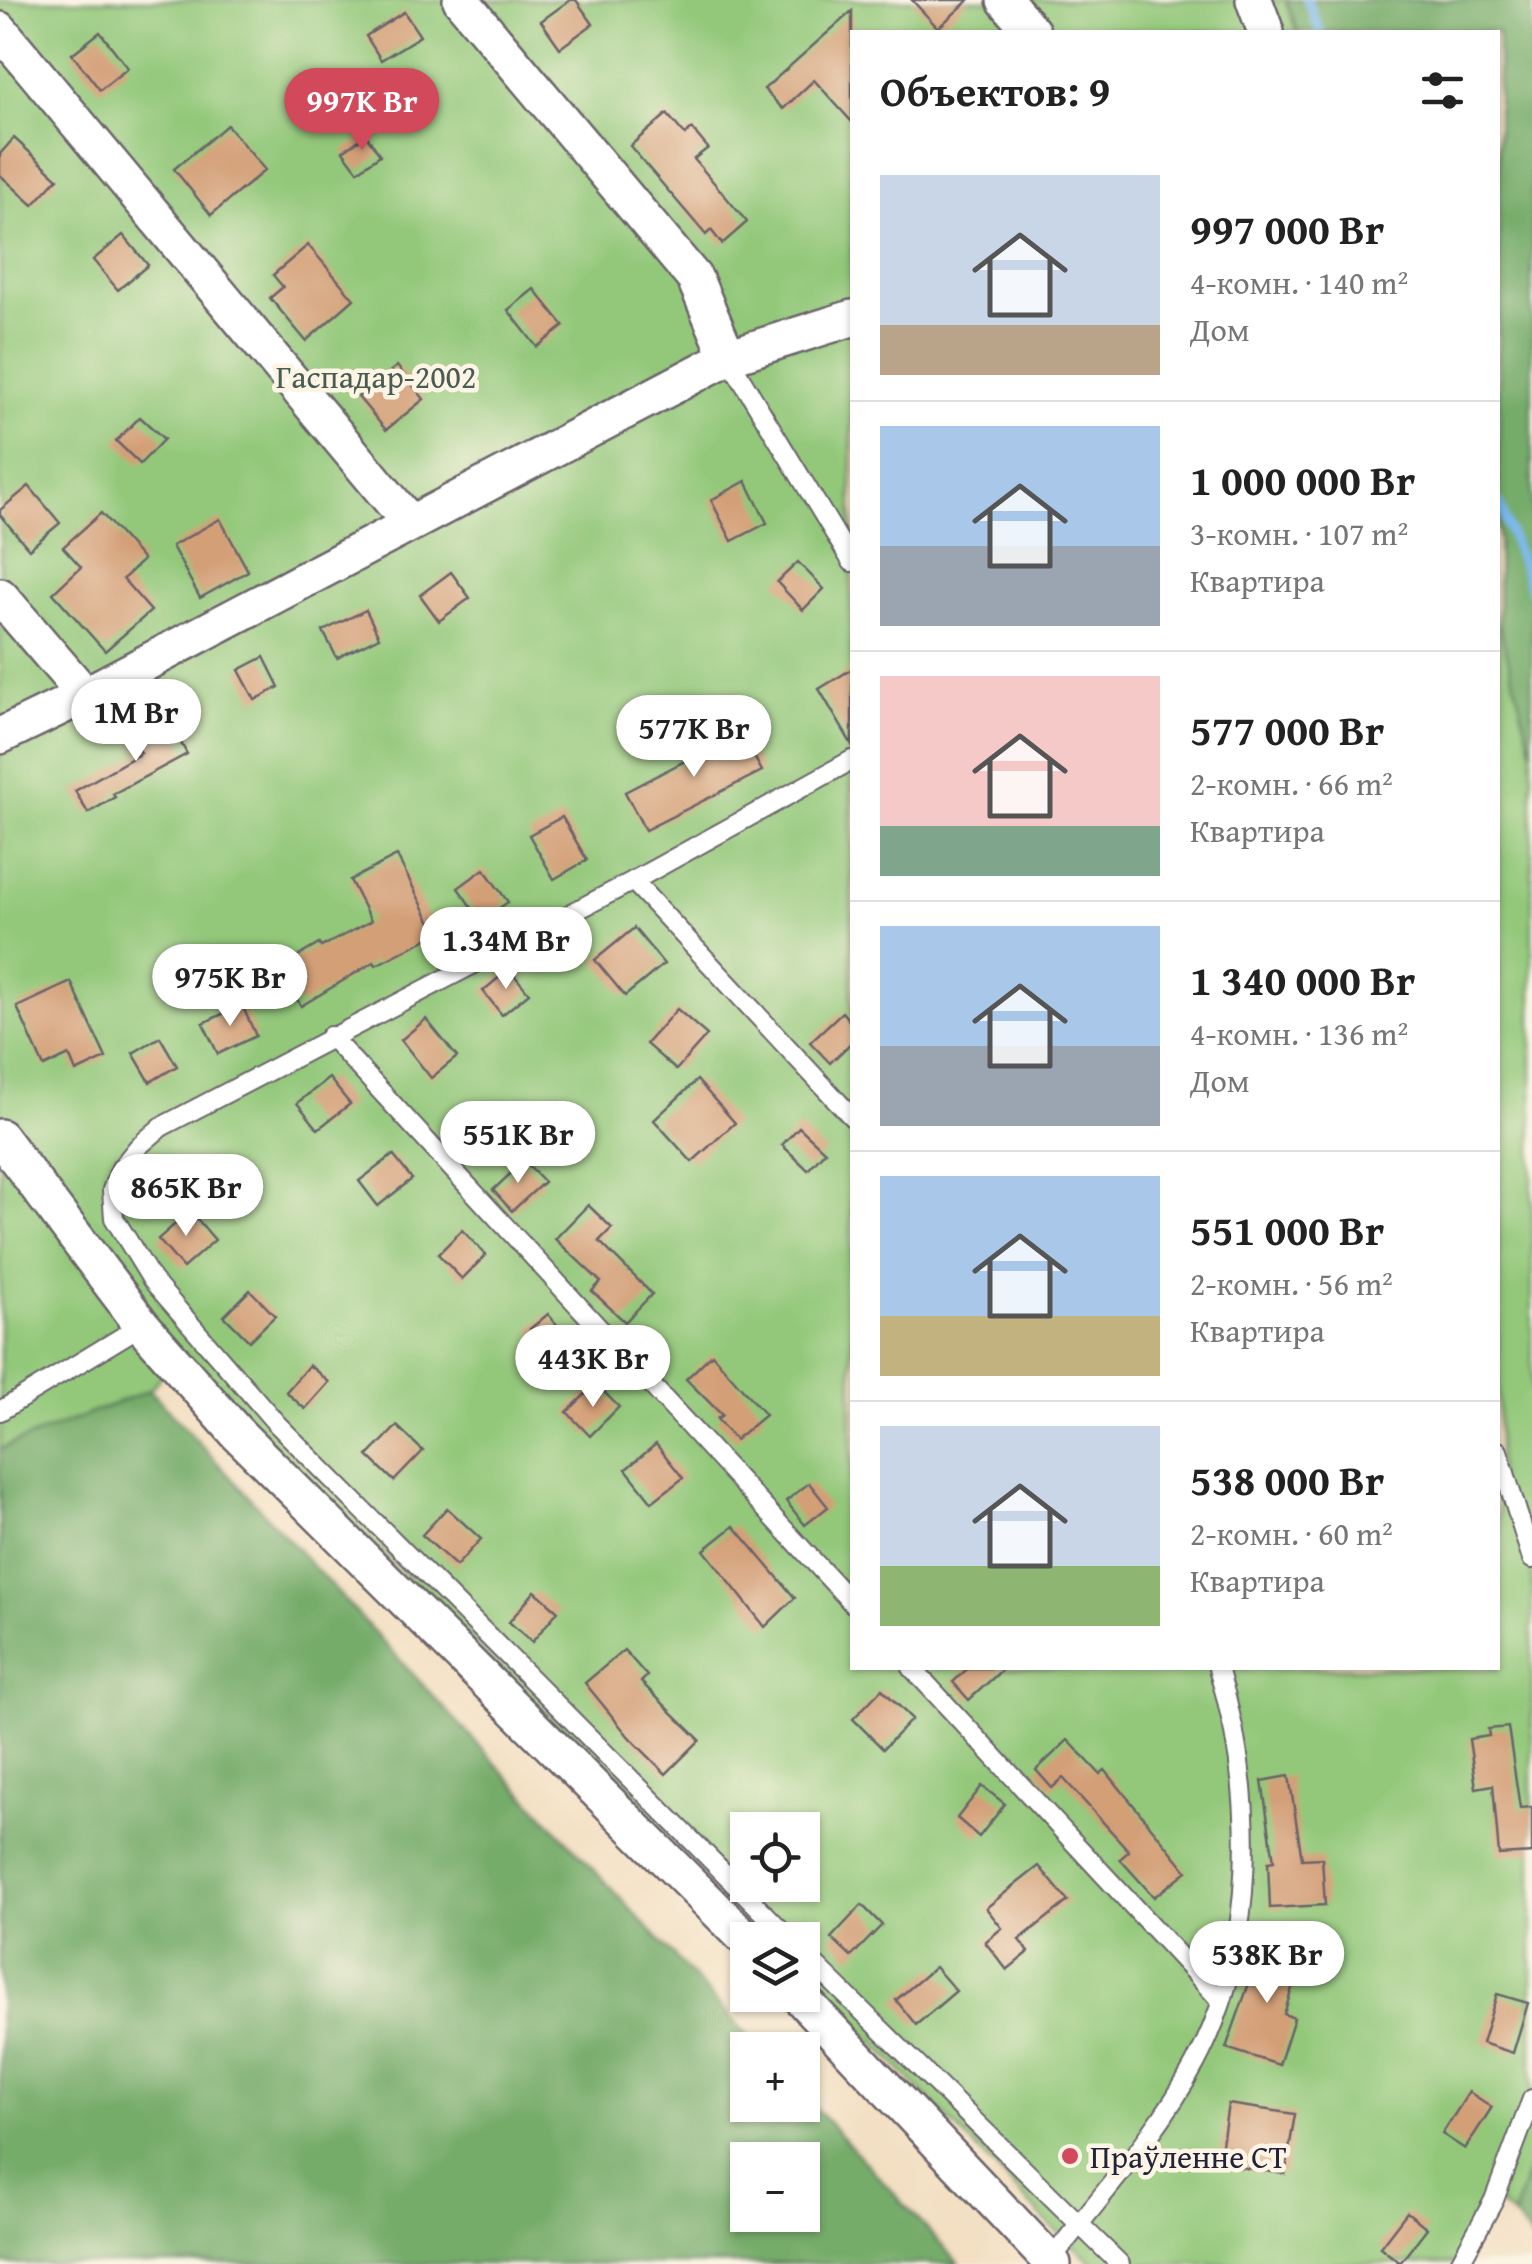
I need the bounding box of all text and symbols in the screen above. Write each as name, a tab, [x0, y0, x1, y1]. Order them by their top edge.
text: Объектов: 9	[880, 60, 1110, 121]
icon: filters	[1415, 63, 1470, 118]
pin: 997K Br	[270, 68, 454, 153]
text: 997K Br	[306, 77, 418, 124]
text: 997 000 Br	[1190, 198, 1384, 259]
icon: home	[960, 215, 1080, 335]
text: 4-комн. · 140 m²	[1190, 259, 1408, 306]
text: Дом	[1190, 306, 1250, 353]
park label: Гаспадар-2002	[276, 353, 476, 400]
text: 1 000 000 Br	[1190, 449, 1415, 510]
icon: home	[960, 466, 1080, 586]
text: 3-комн. · 107 m²	[1190, 510, 1408, 557]
text: Квартира	[1190, 557, 1325, 604]
pin: 1M Br	[66, 679, 206, 764]
text: 1M Br	[93, 688, 179, 735]
pin: 577K Br	[602, 695, 786, 780]
text: 577 000 Br	[1190, 699, 1384, 760]
text: 577K Br	[638, 704, 750, 751]
icon: home	[960, 716, 1080, 836]
text: 2-комн. · 66 m²	[1190, 760, 1393, 807]
text: Квартира	[1190, 807, 1325, 854]
pin: 1.34M Br	[403, 907, 609, 992]
text: 1.34M Br	[442, 916, 570, 963]
pin: 975K Br	[138, 944, 322, 1029]
text: 1 340 000 Br	[1190, 949, 1415, 1010]
text: 975K Br	[174, 953, 286, 1000]
icon: home	[960, 966, 1080, 1086]
text: 4-комн. · 136 m²	[1190, 1010, 1408, 1057]
text: Дом	[1190, 1057, 1250, 1104]
pin: 551K Br	[426, 1101, 610, 1186]
text: 551K Br	[462, 1110, 574, 1157]
pin: 865K Br	[94, 1154, 278, 1239]
text: 865K Br	[130, 1163, 242, 1210]
text: 551 000 Br	[1190, 1199, 1384, 1260]
icon: home	[960, 1216, 1080, 1336]
text: 2-комн. · 56 m²	[1190, 1260, 1393, 1307]
text: Квартира	[1190, 1307, 1325, 1354]
pin: 443K Br	[501, 1325, 685, 1410]
text: 443K Br	[537, 1334, 649, 1381]
text: 538 000 Br	[1190, 1449, 1384, 1510]
icon: home	[960, 1466, 1080, 1586]
text: 2-комн. · 60 m²	[1190, 1510, 1393, 1557]
text: Квартира	[1190, 1557, 1325, 1604]
map controls	[730, 1812, 820, 2232]
button: locate	[730, 1812, 820, 1902]
pin: 538K Br	[1175, 1921, 1359, 2006]
button: layers	[730, 1922, 820, 2012]
text: 538K Br	[1211, 1930, 1323, 1977]
button: +	[730, 2032, 820, 2122]
place label: Праўленне СТ	[1090, 2133, 1287, 2180]
button: −	[730, 2142, 820, 2232]
marker: Праўленне СТ	[1059, 2145, 1081, 2167]

